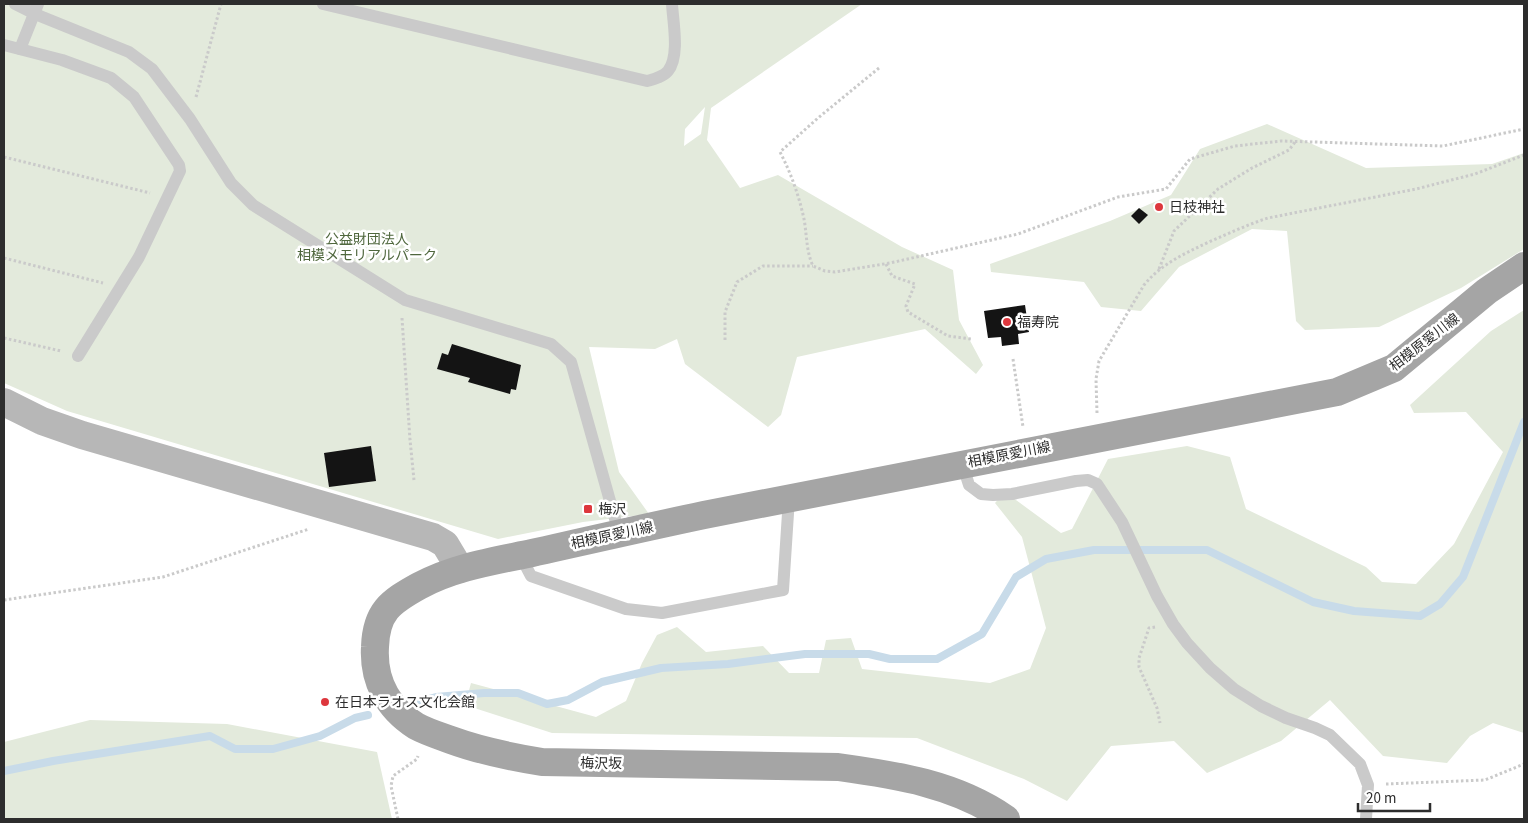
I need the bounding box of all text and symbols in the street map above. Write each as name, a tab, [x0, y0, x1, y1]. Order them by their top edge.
place label: 日枝神社	[1169, 198, 1225, 218]
marker: 日枝神社	[1153, 201, 1165, 213]
park label: 公益財団法人 相模メモリアルパーク	[297, 230, 437, 266]
street label: 相模原愛川線	[1385, 309, 1464, 377]
place label: 福寿院	[1017, 313, 1059, 333]
marker: 福寿院	[1001, 316, 1013, 328]
street label: 相模原愛川線	[966, 437, 1052, 473]
place label: 梅沢	[598, 500, 626, 520]
marker: 梅沢	[582, 503, 594, 515]
street label: 相模原愛川線	[569, 517, 655, 554]
place label: 在日本ラオス文化会館	[335, 693, 475, 713]
marker: 在日本ラオス文化会館	[319, 696, 331, 708]
street label: 梅沢坂	[580, 754, 622, 774]
scale bar	[1358, 780, 1430, 812]
text: 20 m	[1366, 788, 1396, 809]

